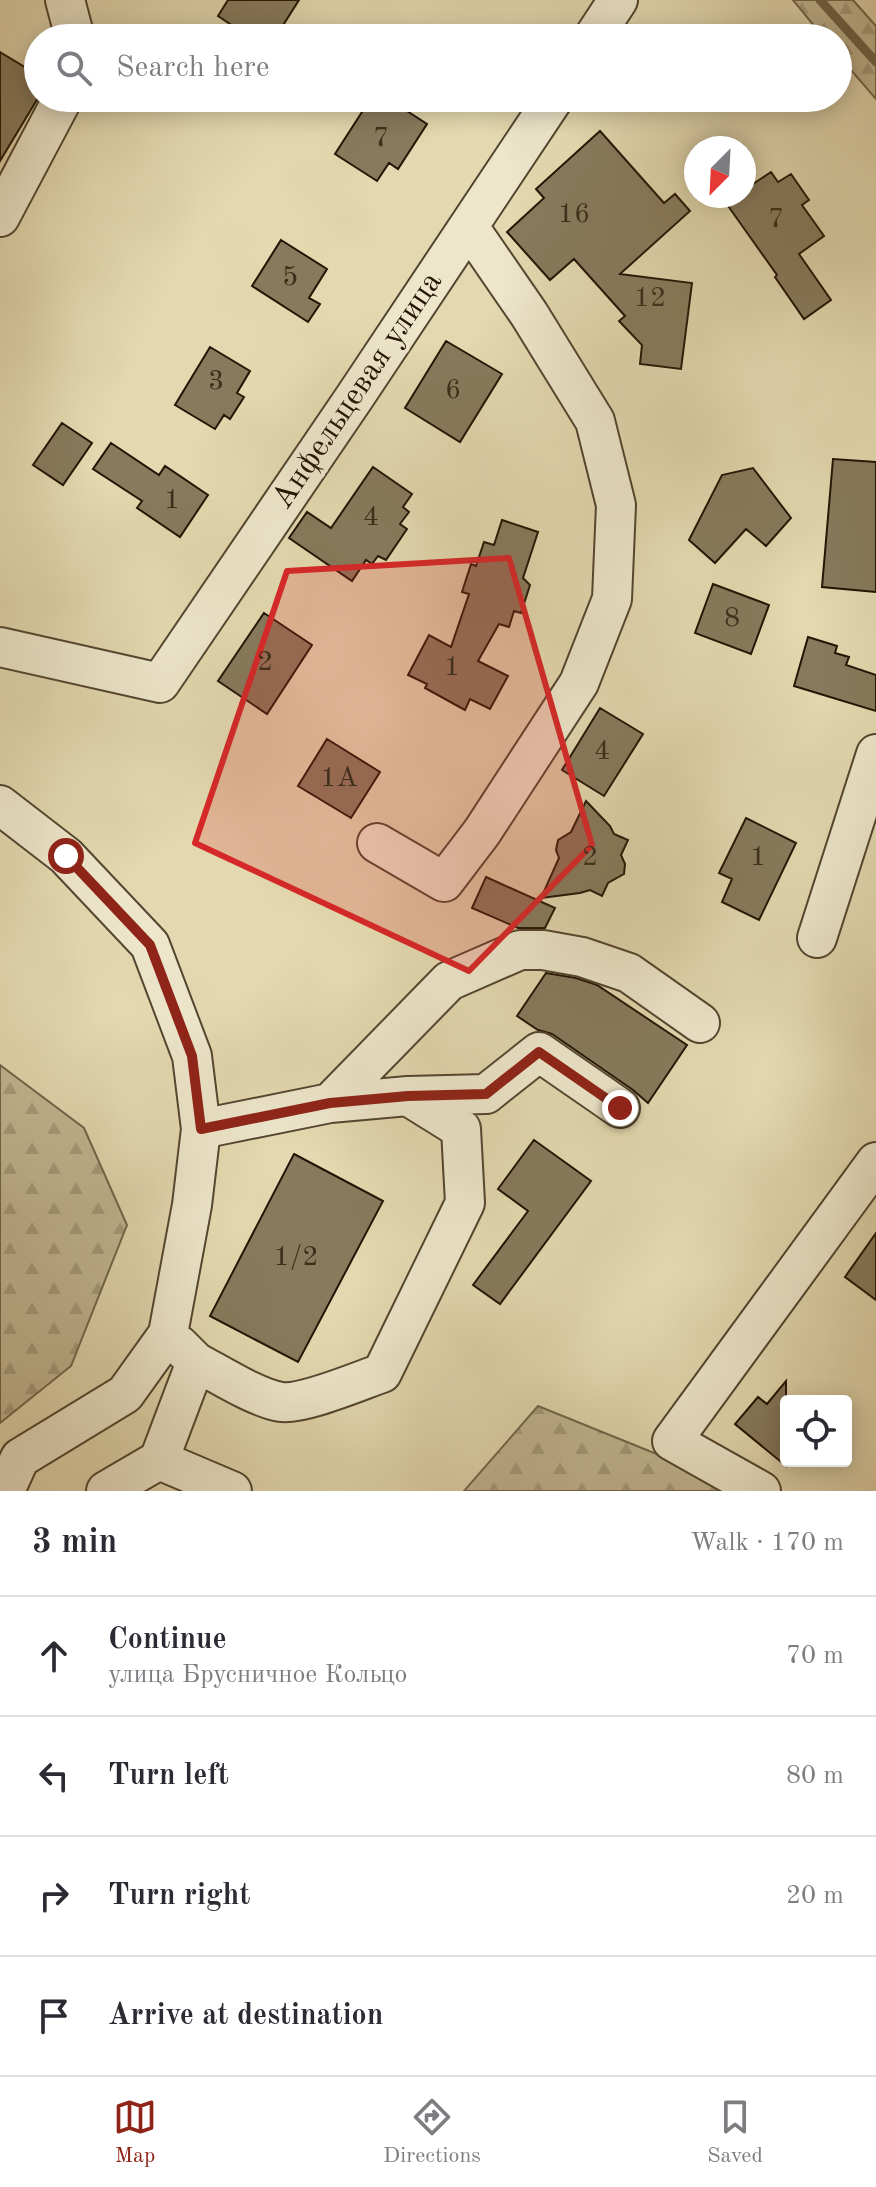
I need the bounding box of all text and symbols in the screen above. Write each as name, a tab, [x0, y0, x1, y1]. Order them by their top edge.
search box	[24, 24, 852, 112]
icon: search	[52, 46, 96, 90]
text: Search here	[116, 53, 270, 83]
house number: 7	[373, 125, 389, 153]
north arrow	[684, 136, 756, 208]
house number: 16	[558, 201, 590, 229]
house number: 7	[768, 206, 784, 234]
house number: 5	[282, 264, 298, 292]
street label: Анфельцевая улица	[267, 267, 449, 515]
house number: 12	[634, 285, 666, 313]
house number: 3	[208, 368, 224, 396]
house number: 6	[445, 377, 461, 405]
house number: 1	[164, 487, 180, 515]
house number: 4	[363, 504, 379, 532]
house number: 8	[724, 605, 740, 633]
house number: 2	[257, 649, 273, 677]
house number: 1	[444, 654, 460, 682]
house number: 4	[594, 738, 610, 766]
house number: 1А	[320, 765, 358, 793]
route start	[48, 838, 84, 874]
house number: 2	[582, 844, 598, 872]
house number: 1	[750, 844, 766, 872]
route end	[602, 1090, 638, 1126]
house number: 1/2	[273, 1244, 319, 1272]
map controls	[780, 1395, 852, 1467]
button: locate	[780, 1395, 852, 1467]
text: 3 min	[32, 1526, 117, 1560]
text: Walk · 170 m	[690, 1530, 844, 1556]
text: Continue	[108, 1625, 227, 1655]
icon: ahead	[32, 1634, 76, 1678]
text: 70 m	[786, 1643, 844, 1669]
text: улица Брусничное Кольцо	[108, 1662, 407, 1688]
icon: left	[32, 1754, 76, 1798]
text: Turn left	[108, 1761, 229, 1791]
text: 80 m	[786, 1763, 844, 1789]
icon: right	[32, 1874, 76, 1918]
text: Turn right	[108, 1881, 250, 1911]
text: 20 m	[786, 1883, 844, 1909]
icon: arrive	[32, 1994, 76, 2038]
text: Arrive at destination	[108, 2001, 383, 2031]
tab: Map	[113, 2095, 157, 2170]
tab: Directions	[383, 2095, 481, 2170]
tab: Saved	[707, 2095, 763, 2170]

